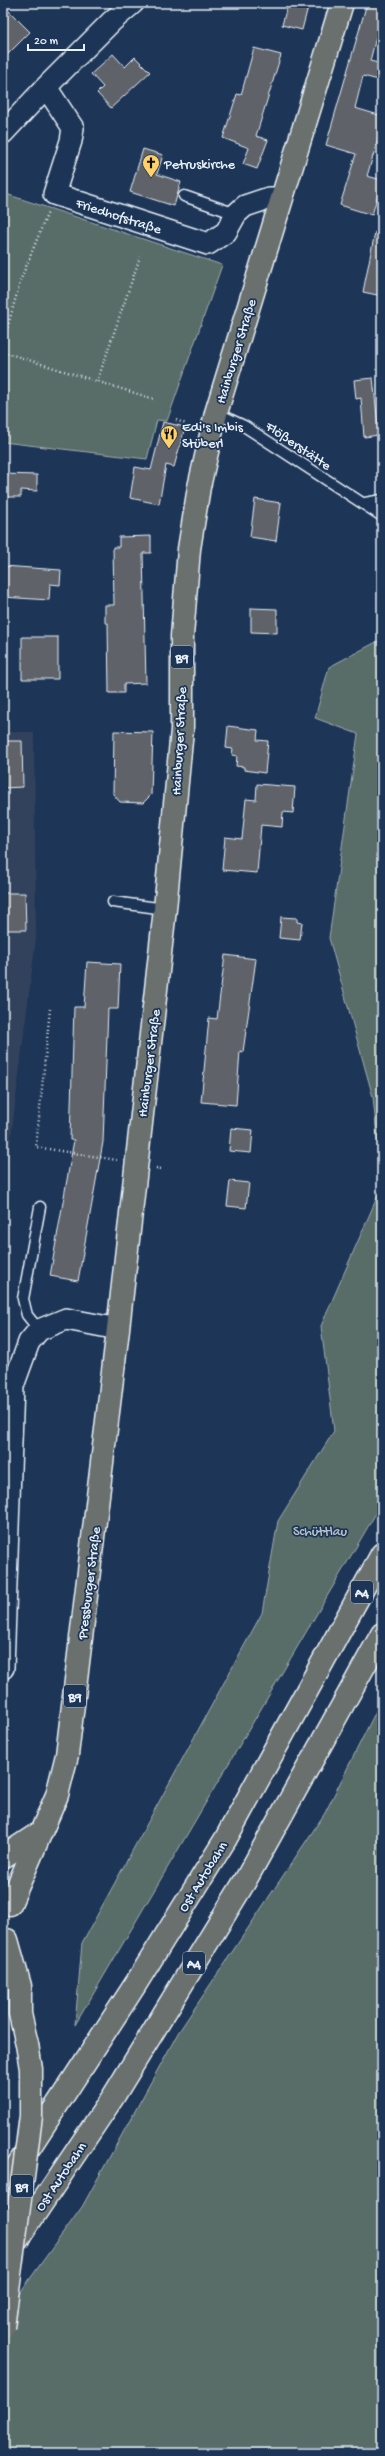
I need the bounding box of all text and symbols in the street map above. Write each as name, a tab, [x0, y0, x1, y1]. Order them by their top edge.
scale bar	[28, 26, 84, 52]
text: 20 m	[34, 35, 59, 49]
church icon: Petruskirche	[141, 153, 161, 178]
place label: Petruskirche	[163, 157, 236, 174]
street label: Friedhofstraße	[72, 195, 164, 239]
street label: Hainburger Straße	[213, 297, 262, 406]
street label: Flößerstätte	[261, 418, 334, 476]
place label: Edi's Imbis Stüberl	[182, 420, 244, 453]
restaurant icon: Edi's Imbis Stüberl	[159, 424, 179, 449]
road number: B9	[171, 646, 193, 668]
street label: Hainburger Straße	[169, 686, 192, 796]
street label: Hainburger Straße	[135, 1008, 166, 1118]
park label: Schüttlau	[293, 1524, 348, 1541]
street label: Pressburger Straße	[75, 1525, 106, 1642]
road number: A4	[351, 1581, 373, 1603]
road number: B9	[64, 1685, 86, 1707]
street label: Ost Autobahn	[176, 1839, 233, 1916]
road number: A4	[183, 1952, 205, 1974]
street label: Ost Autobahn	[33, 2139, 92, 2215]
road number: B9	[11, 2175, 33, 2197]

